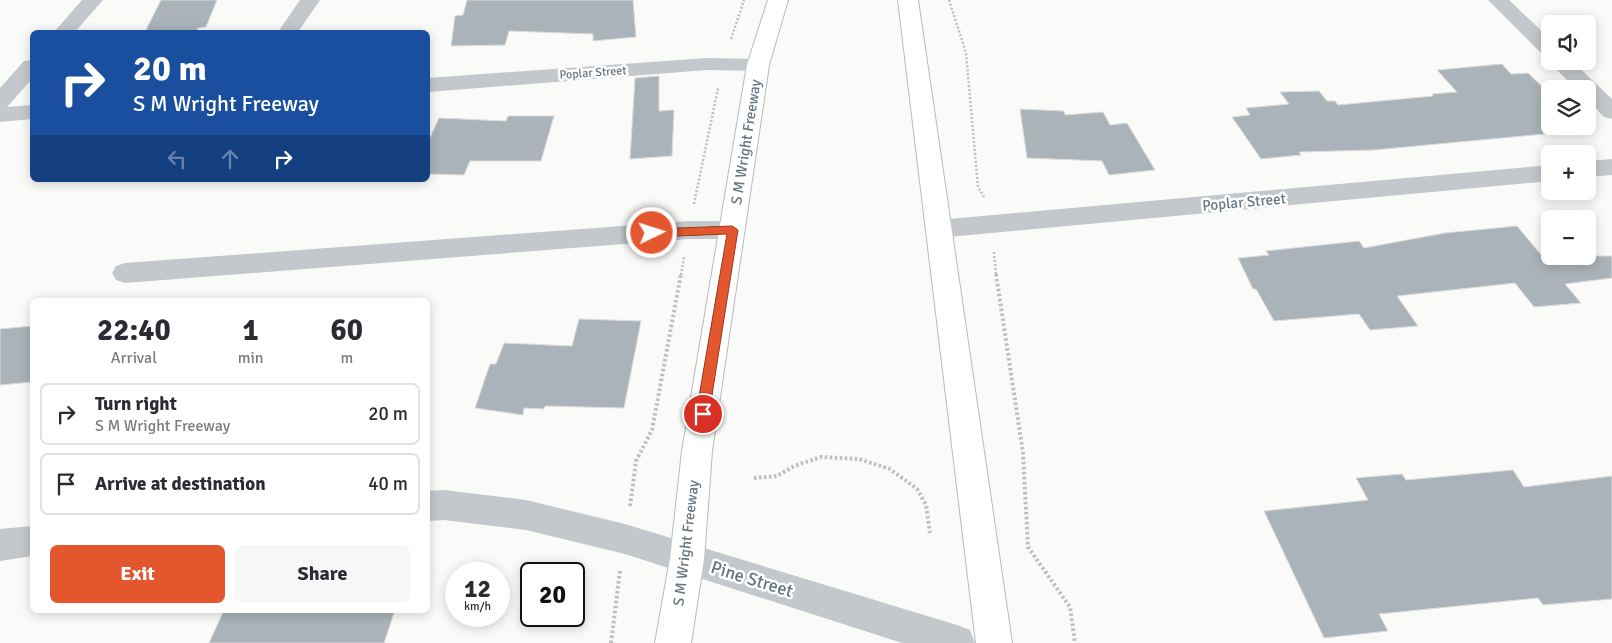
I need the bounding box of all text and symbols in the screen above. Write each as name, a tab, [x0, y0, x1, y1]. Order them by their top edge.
map controls	[1541, 15, 1596, 265]
button: sound	[1541, 15, 1596, 70]
text: 20 m	[133, 47, 207, 90]
icon: right	[50, 50, 115, 115]
street label: Poplar Street	[559, 63, 627, 83]
street label: S M Wright Freeway	[727, 78, 765, 206]
button: layers	[1541, 80, 1596, 135]
text: S M Wright Freeway	[133, 90, 319, 117]
icon: left	[163, 145, 191, 173]
icon: ahead	[216, 145, 244, 173]
icon: right	[269, 145, 297, 173]
button: +	[1541, 145, 1596, 200]
street label: Poplar Street	[1201, 189, 1287, 215]
position arrow	[625, 206, 677, 258]
button: −	[1541, 210, 1596, 265]
text: 22:40	[97, 312, 171, 349]
text: 1	[243, 312, 259, 349]
text: 60	[331, 312, 363, 349]
text: Arrival	[111, 348, 157, 368]
text: min	[238, 348, 264, 368]
text: m	[340, 348, 353, 368]
text: Turn right	[95, 392, 177, 416]
pin	[682, 393, 724, 435]
icon: right	[52, 400, 80, 428]
icon: arrive	[689, 400, 717, 428]
text: 20 m	[368, 402, 408, 426]
text: S M Wright Freeway	[95, 416, 230, 436]
icon: arrive	[52, 470, 80, 498]
text: Arrive at destination	[95, 472, 266, 496]
text: 40 m	[368, 472, 408, 496]
street label: S M Wright Freeway	[669, 479, 703, 607]
button: Exit	[50, 545, 225, 603]
button: Share	[235, 545, 410, 603]
street label: Pine Street	[708, 556, 796, 602]
speed limit sign: 20	[520, 562, 585, 627]
text: 12	[464, 573, 491, 604]
text: km/h	[464, 599, 491, 614]

